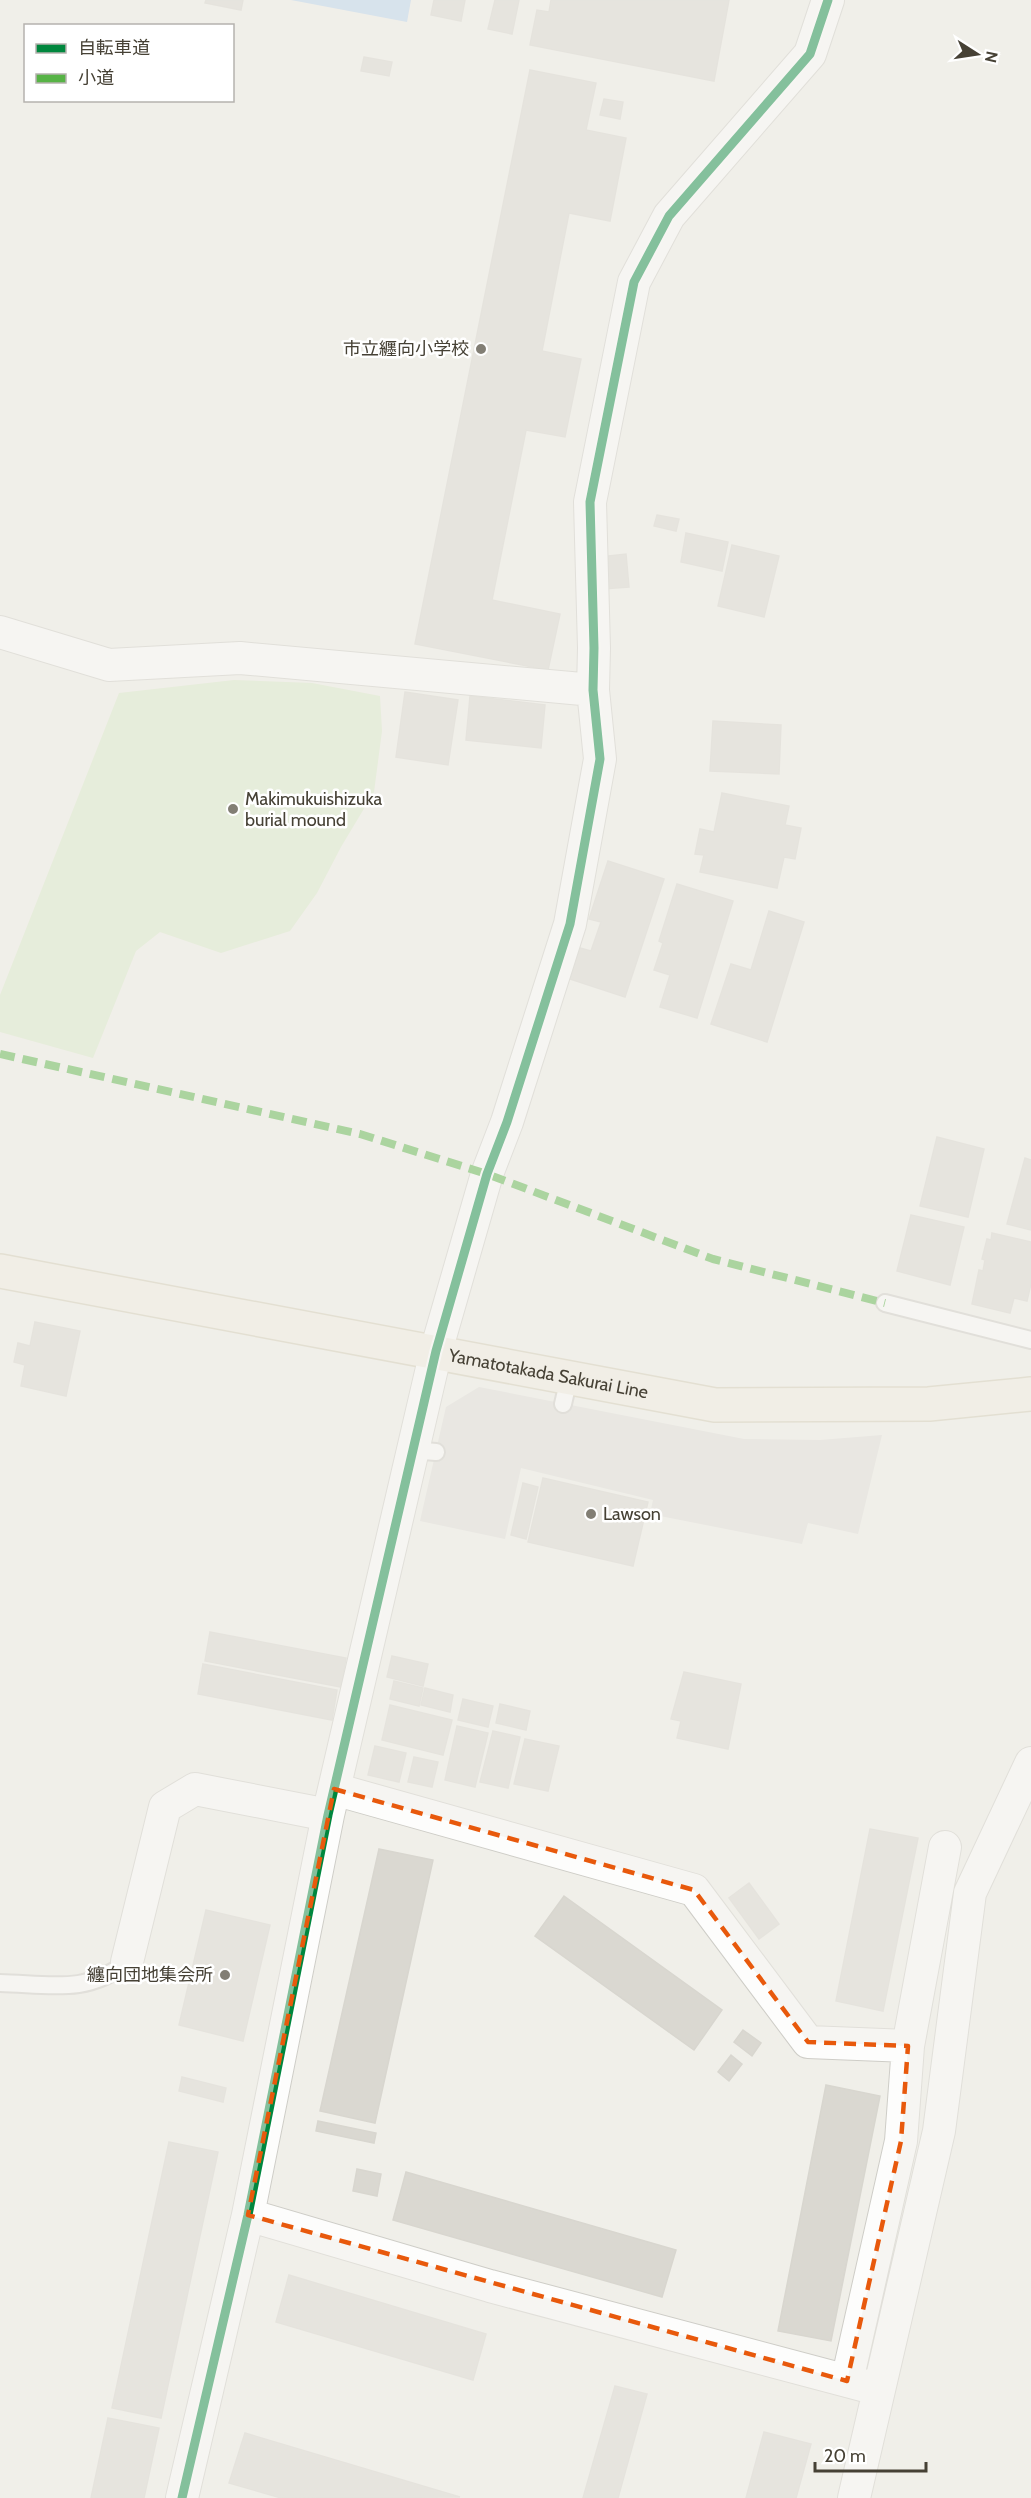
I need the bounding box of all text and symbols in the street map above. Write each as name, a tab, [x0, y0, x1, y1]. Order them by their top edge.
legend	[24, 24, 234, 102]
north arrow	[947, 24, 1007, 84]
text: 自転車道	[78, 37, 150, 59]
text: N	[981, 50, 1002, 65]
text: 小道	[78, 67, 114, 89]
place label: 市立纒向小学校	[343, 338, 469, 360]
marker: 市立纒向小学校	[474, 342, 488, 356]
place label: Makimukuishizuka burial mound	[245, 788, 382, 831]
marker: Makimukuishizuka burial mound	[226, 802, 240, 816]
street label: Yamatotakada Sakurai Line	[446, 1344, 650, 1403]
place label: Lawson	[603, 1503, 661, 1525]
marker: Lawson	[584, 1507, 598, 1521]
place label: 纏向団地集会所	[87, 1964, 213, 1986]
marker: 纏向団地集会所	[218, 1968, 232, 1982]
scale bar	[815, 2435, 926, 2473]
text: 20 m	[824, 2445, 866, 2467]

